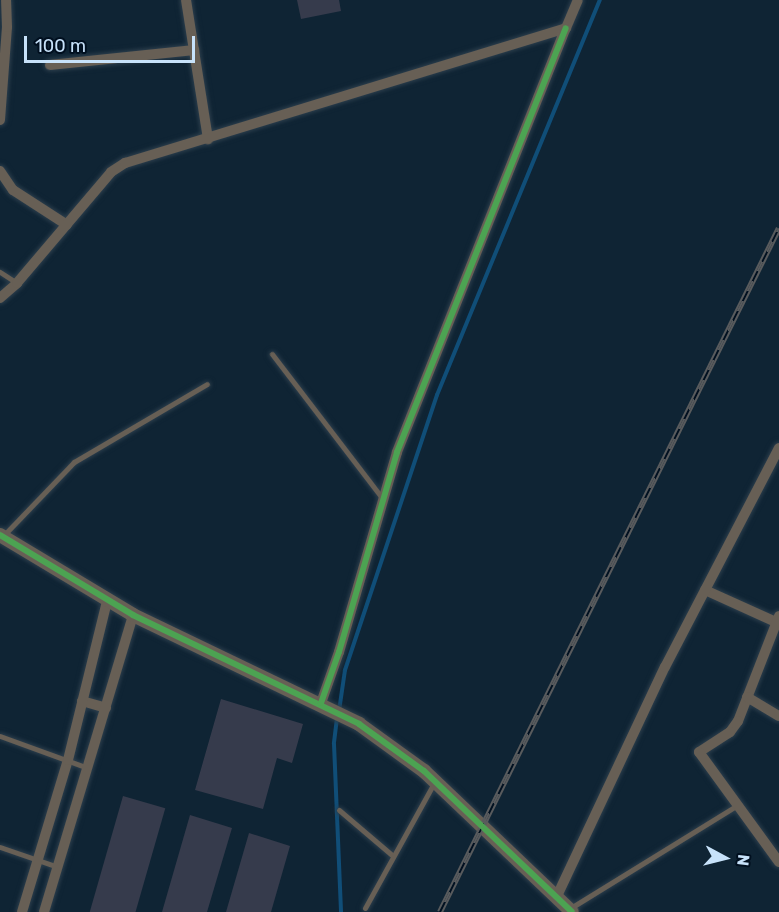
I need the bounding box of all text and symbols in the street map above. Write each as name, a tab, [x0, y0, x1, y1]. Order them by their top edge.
scale bar	[27, 24, 198, 62]
text: 100 m	[35, 35, 86, 57]
north arrow	[695, 828, 755, 888]
text: N	[733, 853, 753, 867]

